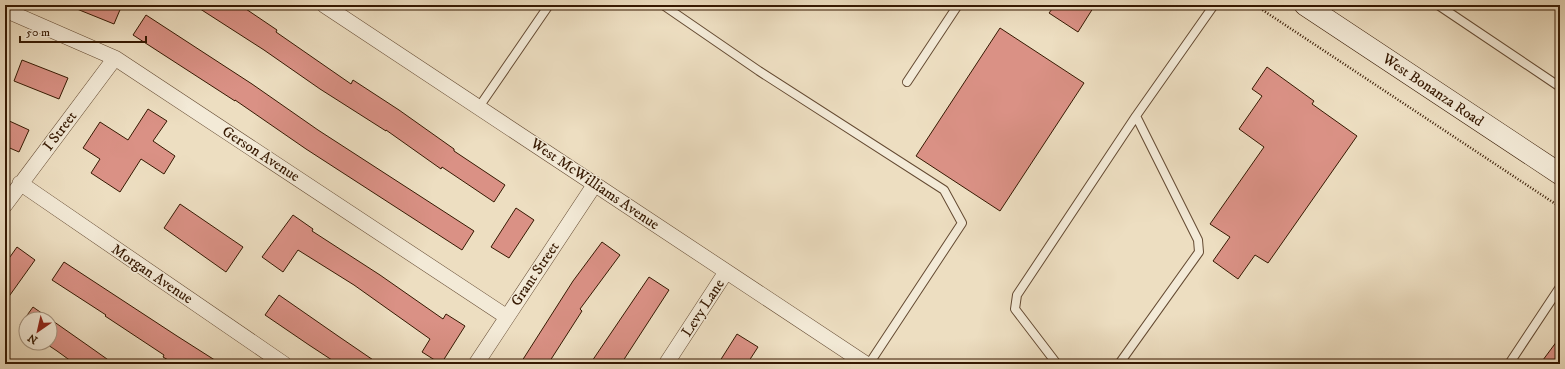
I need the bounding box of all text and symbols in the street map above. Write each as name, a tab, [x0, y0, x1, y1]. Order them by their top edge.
scale bar	[20, 18, 146, 44]
text: 50 m	[26, 25, 50, 40]
street label: West Bonanza Road	[1378, 49, 1488, 131]
street label: I Street	[39, 107, 81, 155]
street label: Gerson Avenue	[219, 122, 303, 186]
street label: West McWilliams Avenue	[526, 133, 663, 234]
street label: Grant Street	[507, 238, 564, 310]
street label: Morgan Avenue	[108, 240, 196, 308]
street label: Levy Lane	[677, 276, 729, 340]
north arrow	[18, 311, 58, 351]
text: N	[25, 330, 41, 347]

